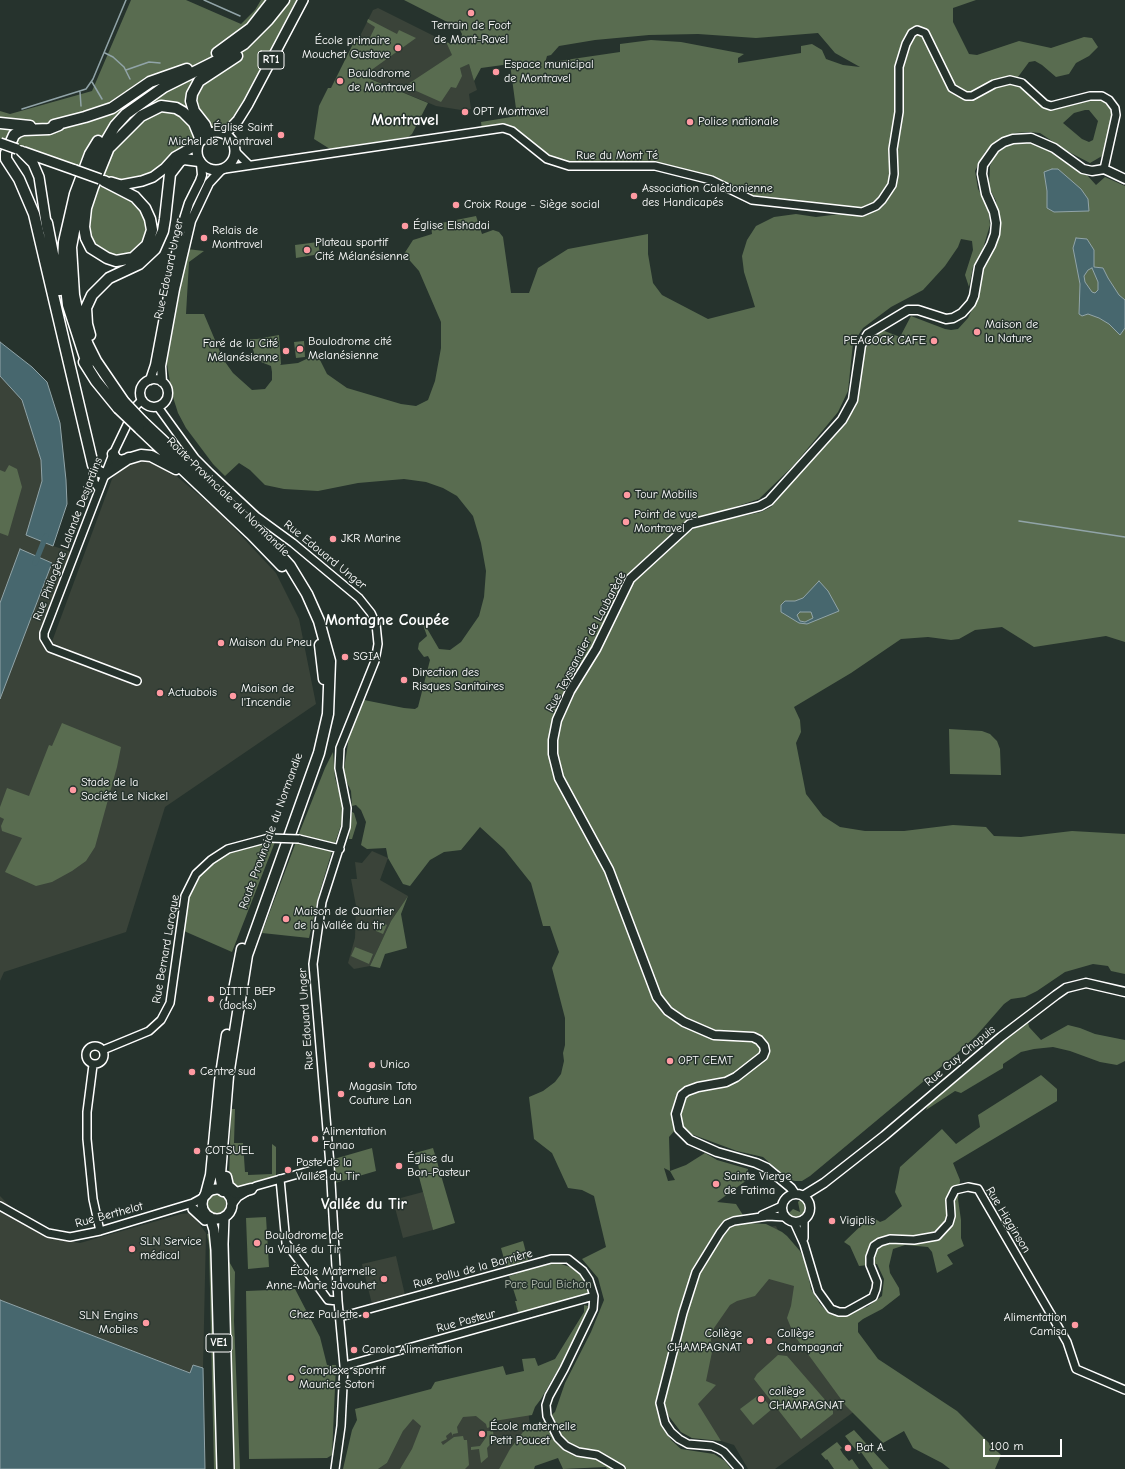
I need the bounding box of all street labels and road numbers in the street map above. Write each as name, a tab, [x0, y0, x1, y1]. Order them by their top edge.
road number: RT1	[258, 51, 284, 69]
street label: Rue du Mont Té	[576, 149, 658, 163]
street label: Rue Edouard Unger	[151, 217, 187, 321]
street label: Route Provinciale du Normandie	[164, 434, 292, 560]
street label: Rue Philogène Lalande Desjardins	[30, 455, 106, 623]
street label: Rue Edouard Unger	[281, 517, 369, 593]
street label: Rue Teyssandier de Laubarède	[543, 570, 629, 714]
street label: Route Provinciale du Normandie	[236, 751, 306, 911]
street label: Rue Bernard Laroque	[149, 893, 183, 1005]
street label: Rue Edouard Unger	[295, 967, 317, 1071]
street label: Rue Guy Chapuis	[922, 1022, 998, 1090]
street label: Rue Higginson	[983, 1184, 1033, 1256]
street label: Rue Berthelot	[73, 1199, 145, 1231]
street label: Rue Pallu de la Barrière	[412, 1246, 534, 1292]
street label: Rue Pasteur	[435, 1306, 497, 1336]
road number: VE1	[206, 1334, 232, 1352]

